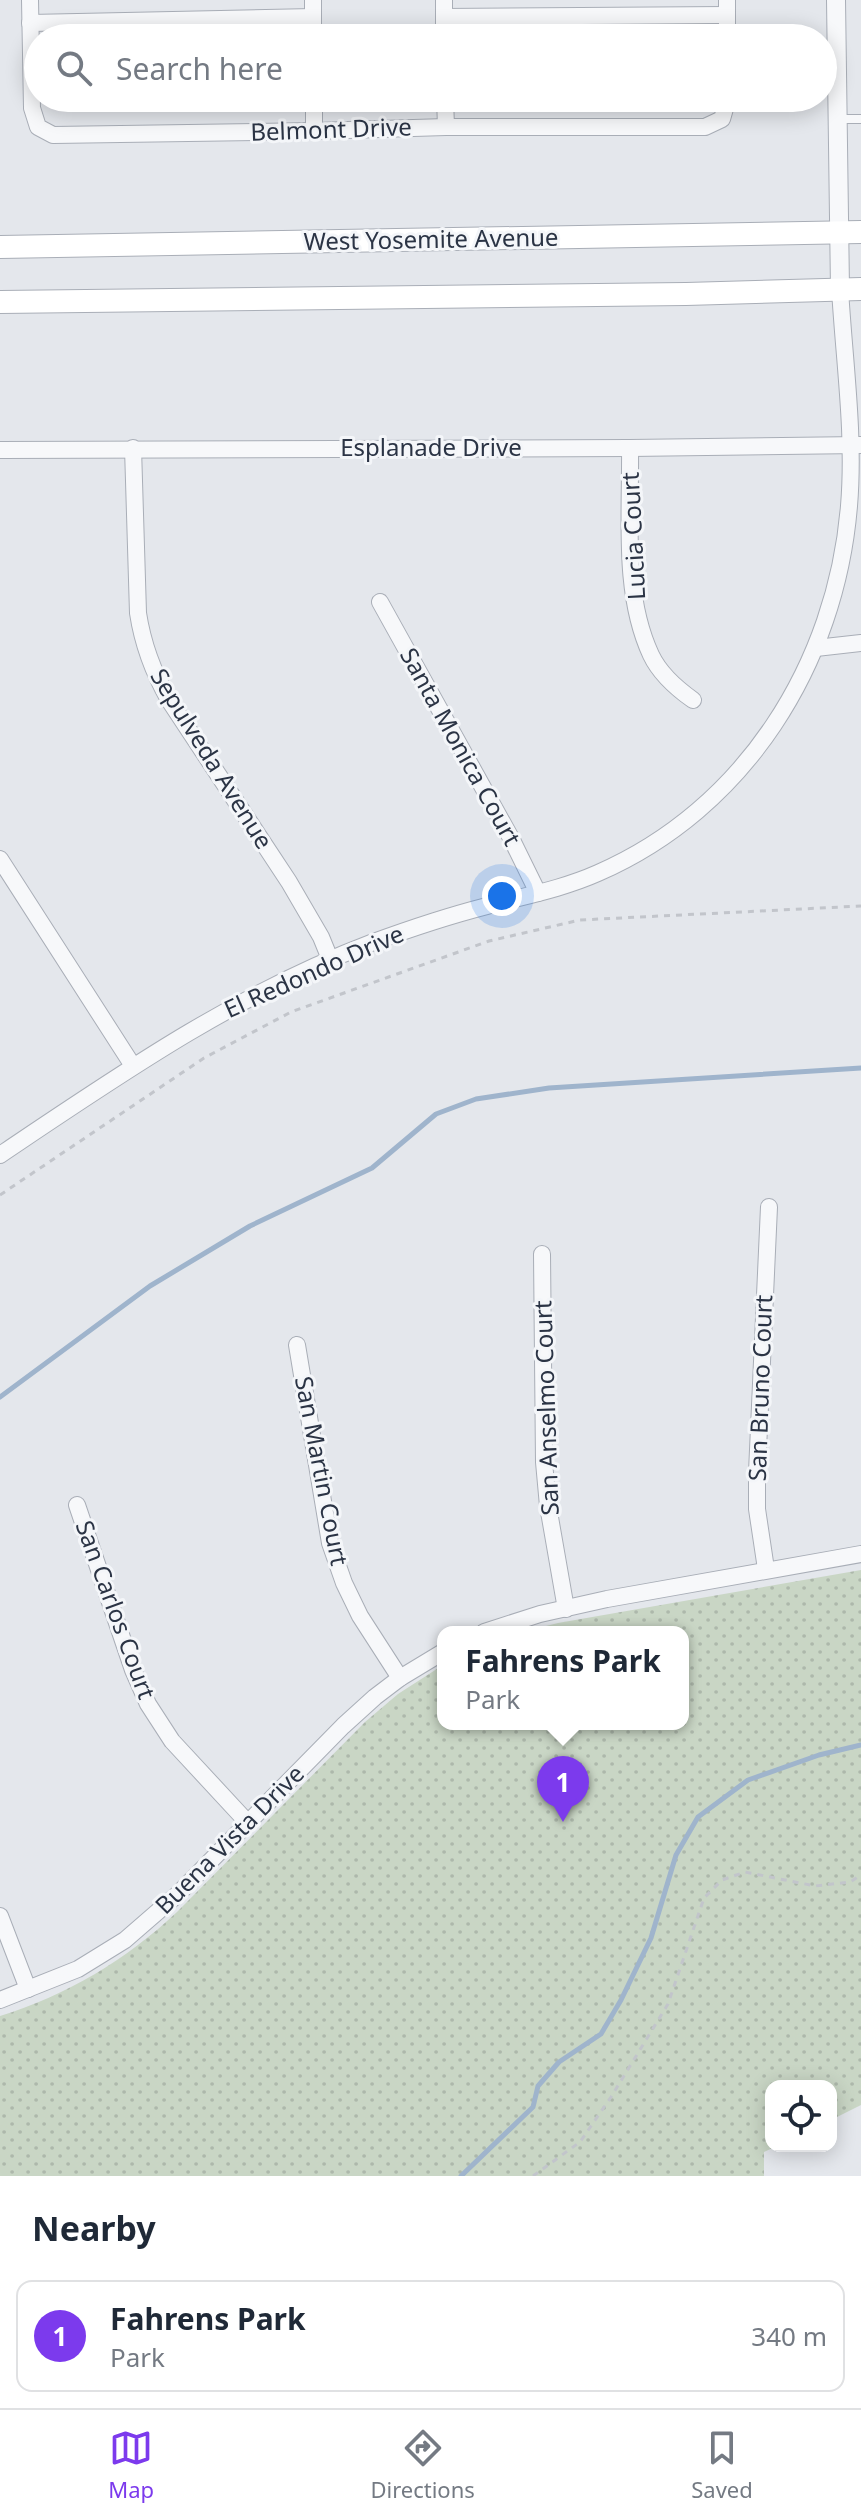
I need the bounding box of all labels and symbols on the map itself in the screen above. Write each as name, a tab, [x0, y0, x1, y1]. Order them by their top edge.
street label: Belmont Drive	[250, 109, 412, 148]
street label: West Yosemite Avenue	[303, 220, 559, 257]
street label: Esplanade Drive	[340, 430, 522, 463]
street label: Lucia Court	[613, 471, 652, 601]
street label: Santa Monica Court	[393, 641, 530, 851]
street label: Sepulveda Avenue	[143, 662, 281, 855]
your location	[482, 876, 522, 916]
street label: El Redondo Drive	[218, 916, 408, 1025]
street label: San Bruno Court	[740, 1294, 779, 1482]
street label: San Anselmo Court	[525, 1300, 566, 1516]
street label: San Martin Court	[288, 1373, 357, 1568]
street label: San Carlos Court	[69, 1516, 164, 1704]
pin: 1	[537, 1756, 589, 1822]
street label: Buena Vista Drive	[147, 1757, 311, 1921]

